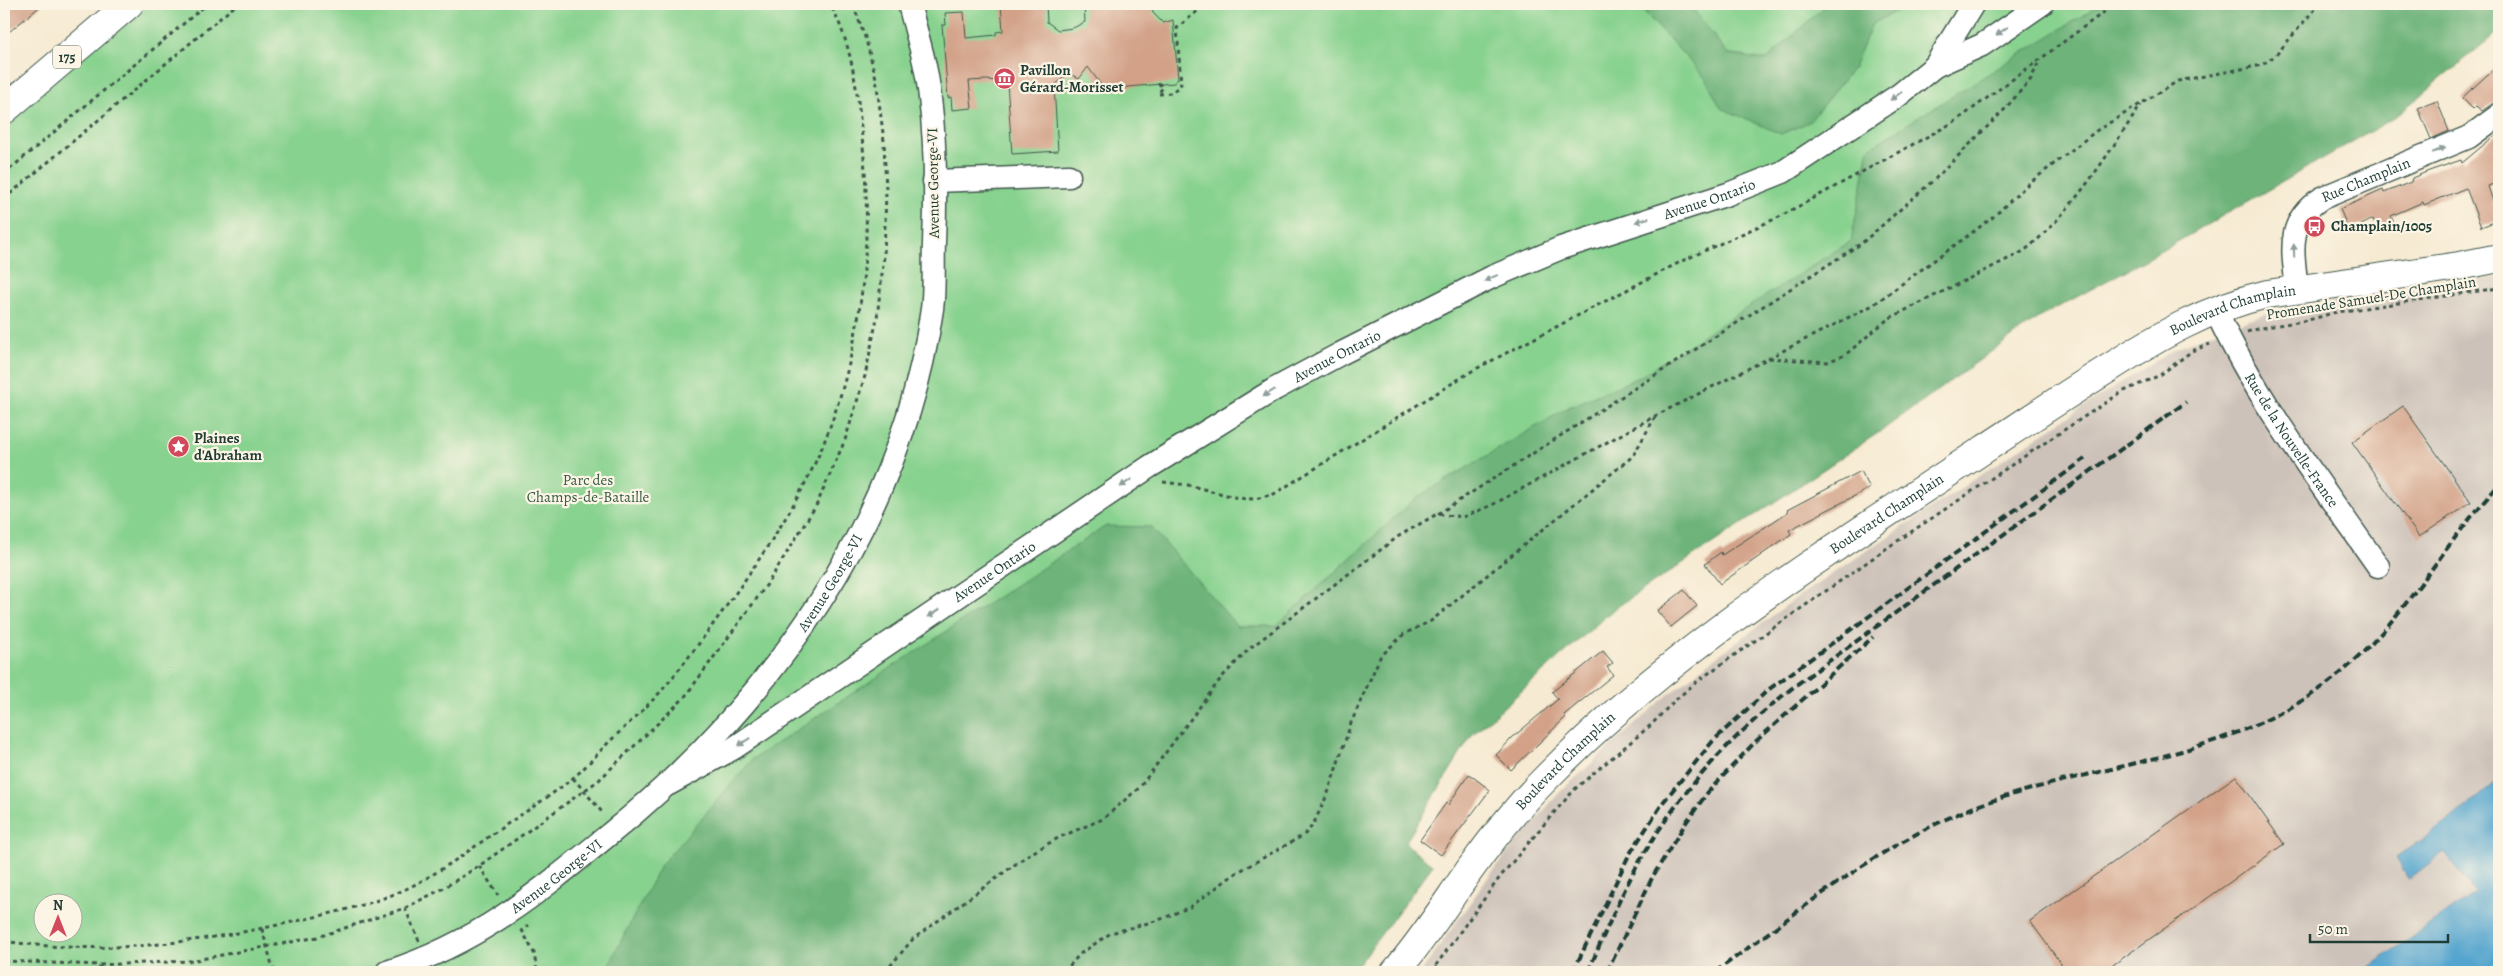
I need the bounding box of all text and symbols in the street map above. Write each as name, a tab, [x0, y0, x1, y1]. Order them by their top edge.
one-way arrow	[1995, 26, 2009, 36]
road number: 175	[53, 46, 81, 68]
place label: Pavillon Gérard-Morisset	[1020, 60, 1124, 97]
museum icon: Pavillon Gérard-Morisset	[992, 67, 1016, 91]
one-way arrow	[1889, 91, 1903, 101]
street label: Avenue George-VI	[922, 128, 944, 239]
one-way arrow	[2432, 146, 2447, 154]
street label: Rue Champlain	[2318, 153, 2413, 207]
street label: Avenue Ontario	[1660, 174, 1758, 224]
bus stop icon: Champlain/1005	[2303, 214, 2327, 238]
place label: Champlain/1005	[2331, 216, 2432, 236]
one-way arrow	[1635, 217, 1650, 224]
one-way arrow	[2290, 243, 2298, 259]
street label: Promenade Samuel-De Champlain	[2265, 272, 2477, 324]
one-way arrow	[1484, 274, 1498, 282]
street label: Boulevard Champlain	[2166, 280, 2297, 340]
street label: Avenue Ontario	[1289, 325, 1384, 388]
street label: Rue de la Nouvelle-France	[2240, 369, 2344, 512]
one-way arrow	[1262, 389, 1275, 398]
place label: Plaines d'Abraham	[194, 428, 262, 465]
place icon: Plaines d'Abraham	[166, 435, 190, 459]
street label: Boulevard Champlain	[1825, 469, 1947, 559]
park label: Parc des Champs-de-Bataille	[527, 470, 650, 507]
one-way arrow	[1119, 478, 1133, 487]
street label: Avenue George-VI	[792, 530, 867, 636]
street label: Avenue Ontario	[948, 536, 1040, 607]
one-way arrow	[927, 608, 940, 618]
street label: Boulevard Champlain	[1511, 707, 1620, 814]
one-way arrow	[737, 737, 751, 746]
street label: Avenue George-VI	[506, 834, 606, 918]
north arrow	[32, 894, 82, 944]
text: N	[53, 896, 63, 915]
scale bar	[2310, 911, 2448, 943]
text: 50 m	[2318, 919, 2348, 939]

